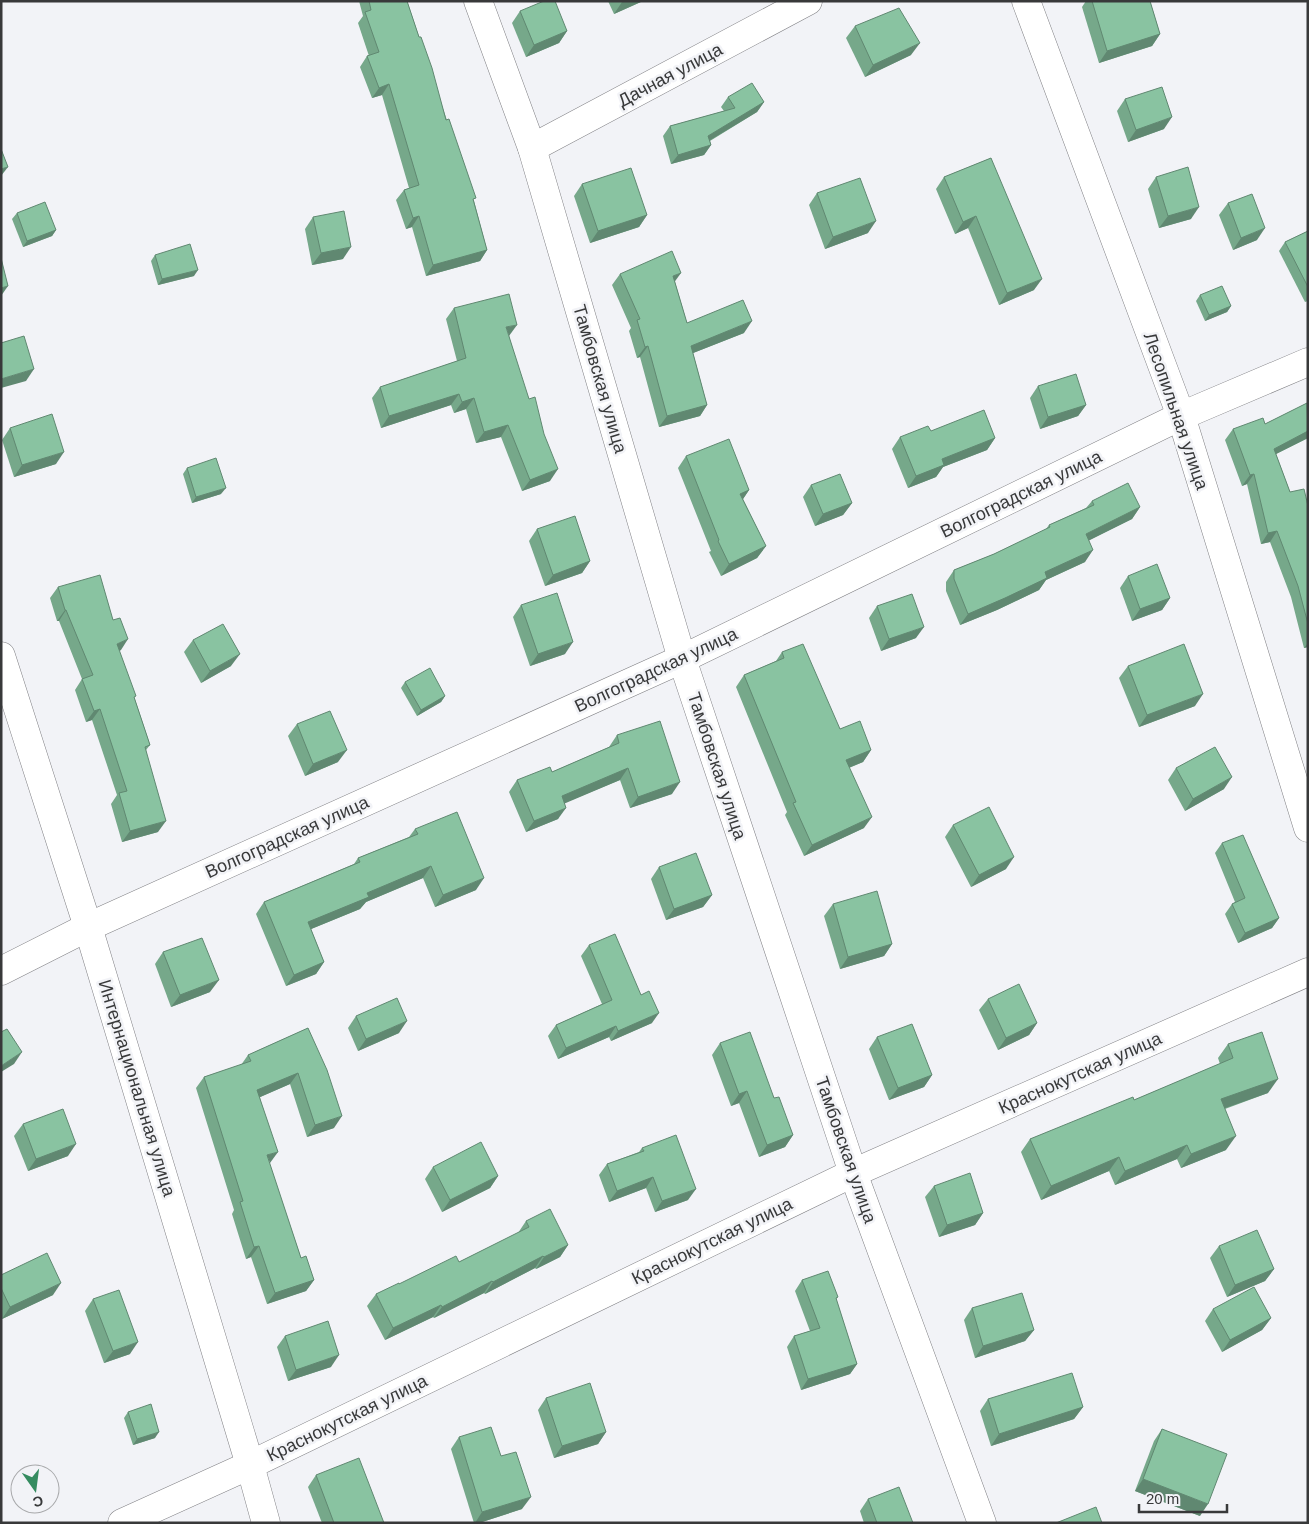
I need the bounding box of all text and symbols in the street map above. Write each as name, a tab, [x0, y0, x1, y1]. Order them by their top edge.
street label: Дачная улица	[614, 39, 726, 111]
street label: Тамбовская улица	[569, 302, 631, 457]
street label: Лесопильная улица	[1140, 330, 1213, 493]
street label: Волгоградская улица	[937, 446, 1106, 542]
street label: Волгоградская улица	[572, 623, 741, 716]
street label: Тамбовская улица	[684, 690, 751, 843]
street label: Волгоградская улица	[202, 791, 373, 882]
street label: Интернациональная улица	[95, 977, 180, 1200]
street label: Краснокутская улица	[995, 1028, 1165, 1118]
street label: Тамбовская улица	[812, 1074, 881, 1227]
street label: Краснокутская улица	[628, 1193, 796, 1289]
street label: Краснокутская улица	[263, 1370, 431, 1466]
north arrow	[10, 1464, 60, 1514]
scale bar	[1139, 1482, 1226, 1514]
text: 20 m	[1146, 1490, 1179, 1507]
text: С	[31, 1493, 45, 1511]

